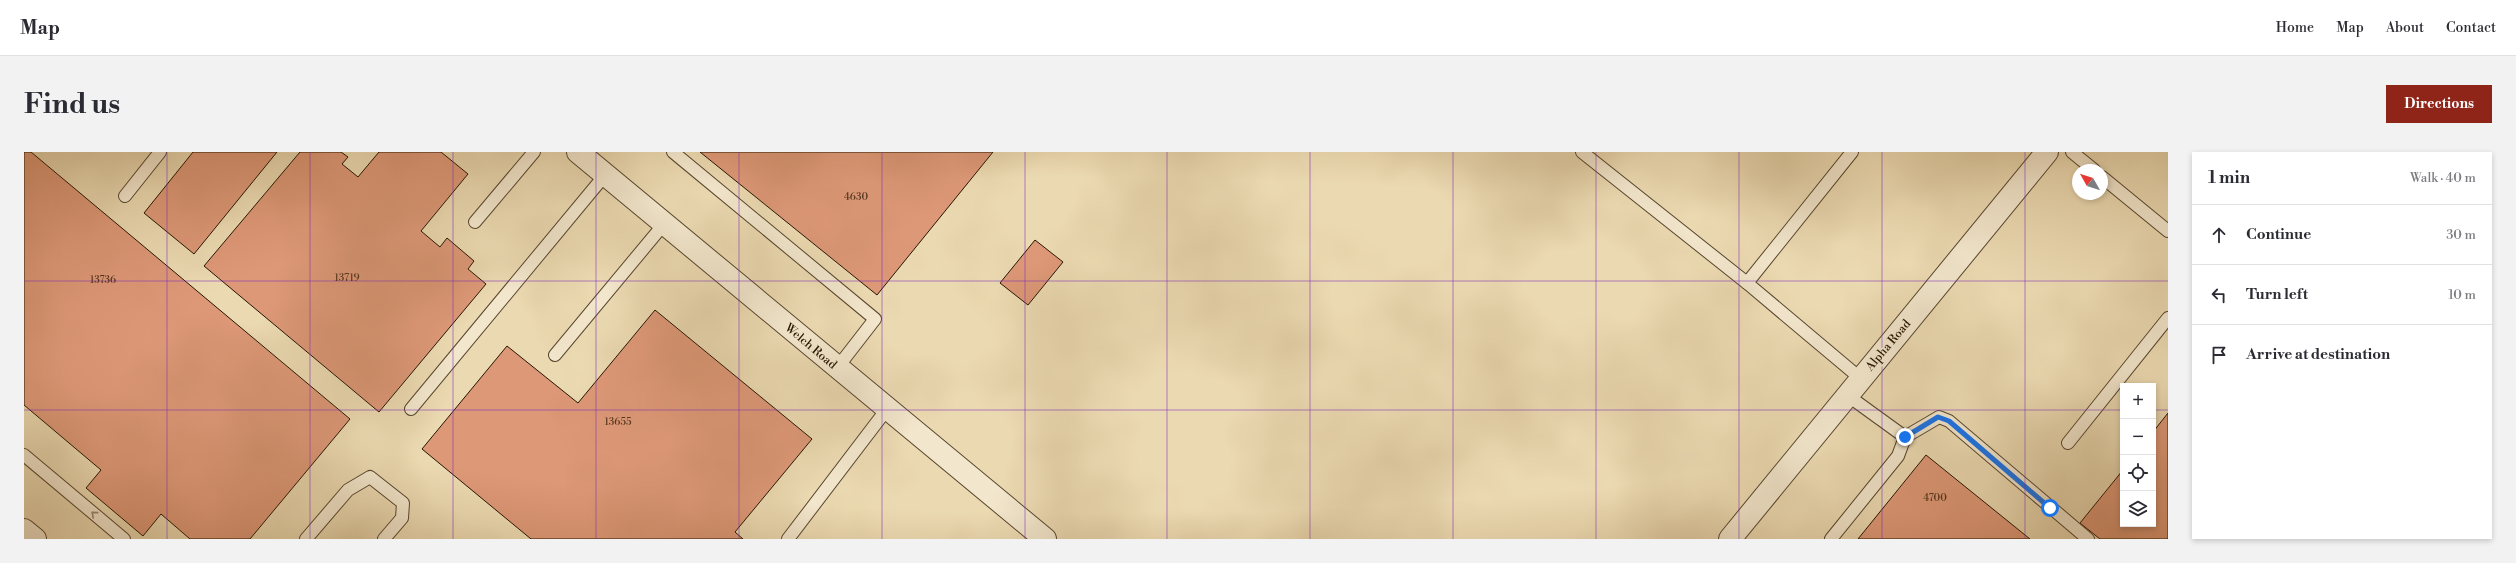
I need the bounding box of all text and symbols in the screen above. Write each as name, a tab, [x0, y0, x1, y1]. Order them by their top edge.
text: Map	[20, 16, 60, 40]
text: Home	[2276, 19, 2314, 37]
text: Map	[2336, 19, 2364, 37]
text: About	[2386, 19, 2424, 37]
text: Contact	[2446, 19, 2496, 37]
button: Directions	[2386, 85, 2492, 123]
text: Find us	[24, 87, 120, 122]
north arrow	[2072, 164, 2108, 200]
text: 1 min	[2208, 167, 2250, 189]
text: Walk · 40 m	[2410, 170, 2476, 186]
house number: 4630	[844, 191, 868, 203]
icon: ahead	[2208, 224, 2230, 246]
text: Continue	[2246, 225, 2311, 244]
text: 30 m	[2446, 227, 2476, 243]
house number: 13719	[334, 272, 360, 284]
house number: 13736	[90, 274, 116, 286]
icon: left	[2208, 284, 2230, 306]
text: Turn left	[2246, 285, 2308, 304]
text: 10 m	[2448, 287, 2476, 303]
street label: Alpha Road	[1862, 317, 1914, 375]
street label: Welch Road	[781, 320, 840, 373]
icon: arrive	[2208, 344, 2230, 366]
text: Arrive at destination	[2246, 345, 2390, 364]
map controls	[2120, 383, 2156, 527]
button: +	[2120, 383, 2156, 419]
house number: 13655	[605, 416, 632, 428]
button: −	[2120, 419, 2156, 455]
route end	[1896, 428, 1914, 446]
button: locate	[2120, 455, 2156, 491]
button: layers	[2120, 491, 2156, 527]
house number: 4700	[1923, 492, 1947, 504]
route start	[2041, 499, 2059, 517]
one-way arrow	[92, 512, 99, 519]

